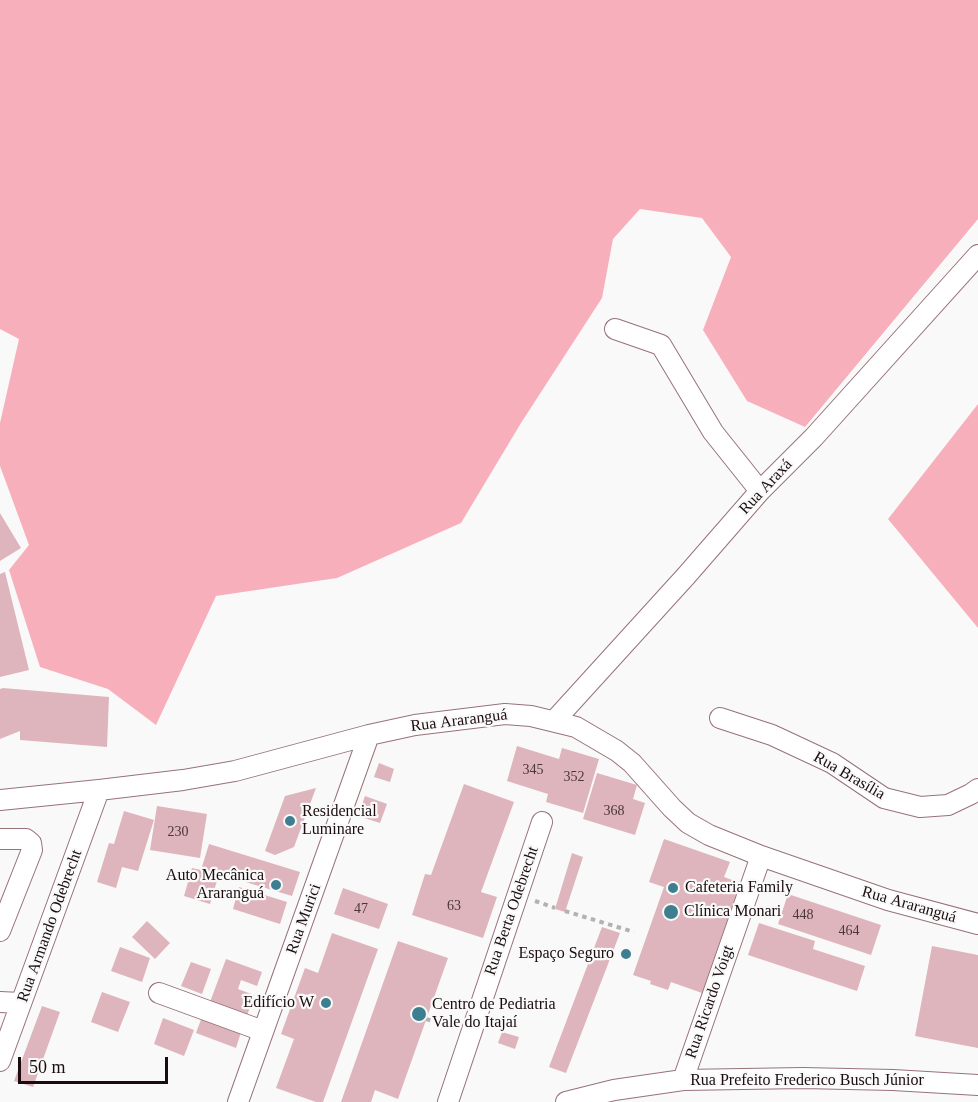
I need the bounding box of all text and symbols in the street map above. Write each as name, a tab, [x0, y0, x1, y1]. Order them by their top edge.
street label: Rua Araxá	[735, 455, 797, 519]
street label: Rua Araranguá	[410, 706, 508, 736]
street label: Rua Brasília	[810, 748, 888, 804]
house number: 345	[522, 762, 544, 778]
house number: 352	[564, 769, 584, 785]
place label: Residencial Luminare	[302, 802, 377, 840]
house number: 368	[604, 803, 624, 819]
marker: Residencial Luminare	[283, 814, 297, 828]
house number: 230	[168, 824, 188, 840]
street label: Rua Berta Odebrecht	[481, 844, 543, 978]
street label: Rua Armando Odebrecht	[13, 847, 87, 1005]
place label: Auto Mecânica Araranguá	[166, 866, 264, 904]
marker: Auto Mecânica Araranguá	[269, 878, 283, 892]
place label: Cafeteria Family	[685, 878, 793, 898]
street label: Rua Murici	[282, 881, 326, 957]
marker: Cafeteria Family	[666, 881, 680, 895]
street label: Rua Araranguá	[860, 882, 958, 928]
house number: 63	[447, 898, 461, 914]
house number: 47	[354, 901, 368, 917]
place label: Clínica Monari	[684, 902, 781, 922]
marker: Clínica Monari	[662, 903, 680, 921]
house number: 448	[792, 907, 814, 923]
house number: 464	[838, 923, 860, 939]
street label: Rua Ricardo Voigt	[682, 943, 738, 1061]
place label: Espaço Seguro	[518, 944, 614, 964]
marker: Espaço Seguro	[619, 947, 633, 961]
place label: Edifício W	[243, 993, 314, 1013]
place label: Centro de Pediatria Vale do Itajaí	[432, 995, 556, 1033]
marker: Edifício W	[319, 996, 333, 1010]
marker: Centro de Pediatria Vale do Itajaí	[410, 1005, 428, 1023]
scale bar	[21, 1045, 171, 1083]
text: 50 m	[29, 1057, 66, 1077]
street label: Rua Prefeito Frederico Busch Júnior	[690, 1071, 924, 1091]

